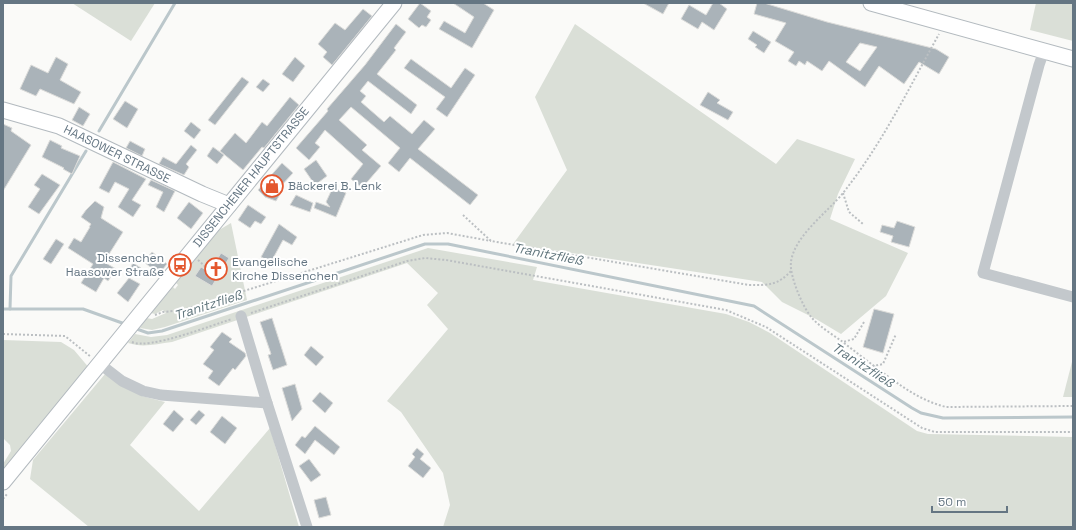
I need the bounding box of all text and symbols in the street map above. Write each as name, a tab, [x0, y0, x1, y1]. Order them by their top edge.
street label: DISSENCHENER HAUPTSTRASSE	[189, 103, 313, 250]
street label: HAASOWER STRASSE	[61, 121, 173, 187]
shop icon: Bäckerei B. Lenk	[259, 173, 285, 199]
place label: Bäckerei B. Lenk	[288, 178, 382, 194]
water label: Tranitzfließ	[512, 239, 585, 269]
place label: Dissenchen Haasower Straße	[66, 250, 164, 280]
bus stop icon: Dissenchen Haasower Straße	[167, 252, 193, 278]
place label: Evangelische Kirche Dissenchen	[232, 254, 338, 284]
church icon: Evangelische Kirche Dissenchen	[203, 256, 229, 282]
water label: Tranitzfließ	[172, 286, 245, 324]
water label: Tranitzfließ	[829, 339, 898, 392]
scale bar	[932, 488, 1007, 514]
text: 50 m	[938, 494, 966, 510]

